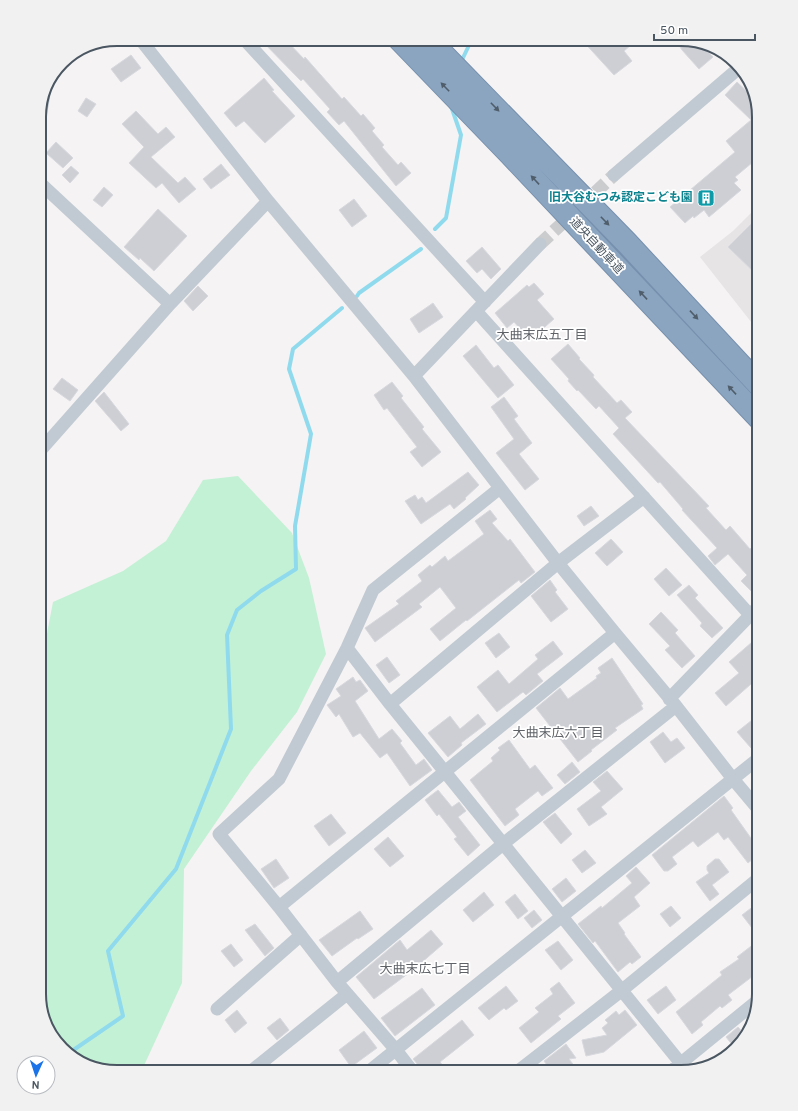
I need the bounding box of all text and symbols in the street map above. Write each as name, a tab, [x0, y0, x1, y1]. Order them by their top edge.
scale bar	[654, 16, 755, 42]
text: 50 m	[660, 23, 688, 39]
one-way arrow	[440, 82, 450, 92]
one-way arrow	[490, 102, 499, 112]
one-way arrow	[531, 176, 540, 185]
building icon: 旧大谷むつみ認定こども園	[696, 188, 716, 208]
place label: 旧大谷むつみ認定こども園	[549, 190, 693, 206]
street label: 道央自動車道	[566, 214, 626, 278]
one-way arrow	[600, 216, 609, 226]
one-way arrow	[639, 291, 648, 300]
one-way arrow	[689, 310, 699, 320]
district label: 大曲末広五丁目	[496, 328, 588, 344]
one-way arrow	[727, 385, 737, 395]
district label: 大曲末広六丁目	[512, 726, 604, 742]
district label: 大曲末広七丁目	[379, 962, 471, 978]
north arrow	[16, 1055, 56, 1095]
text: N	[31, 1077, 40, 1091]

